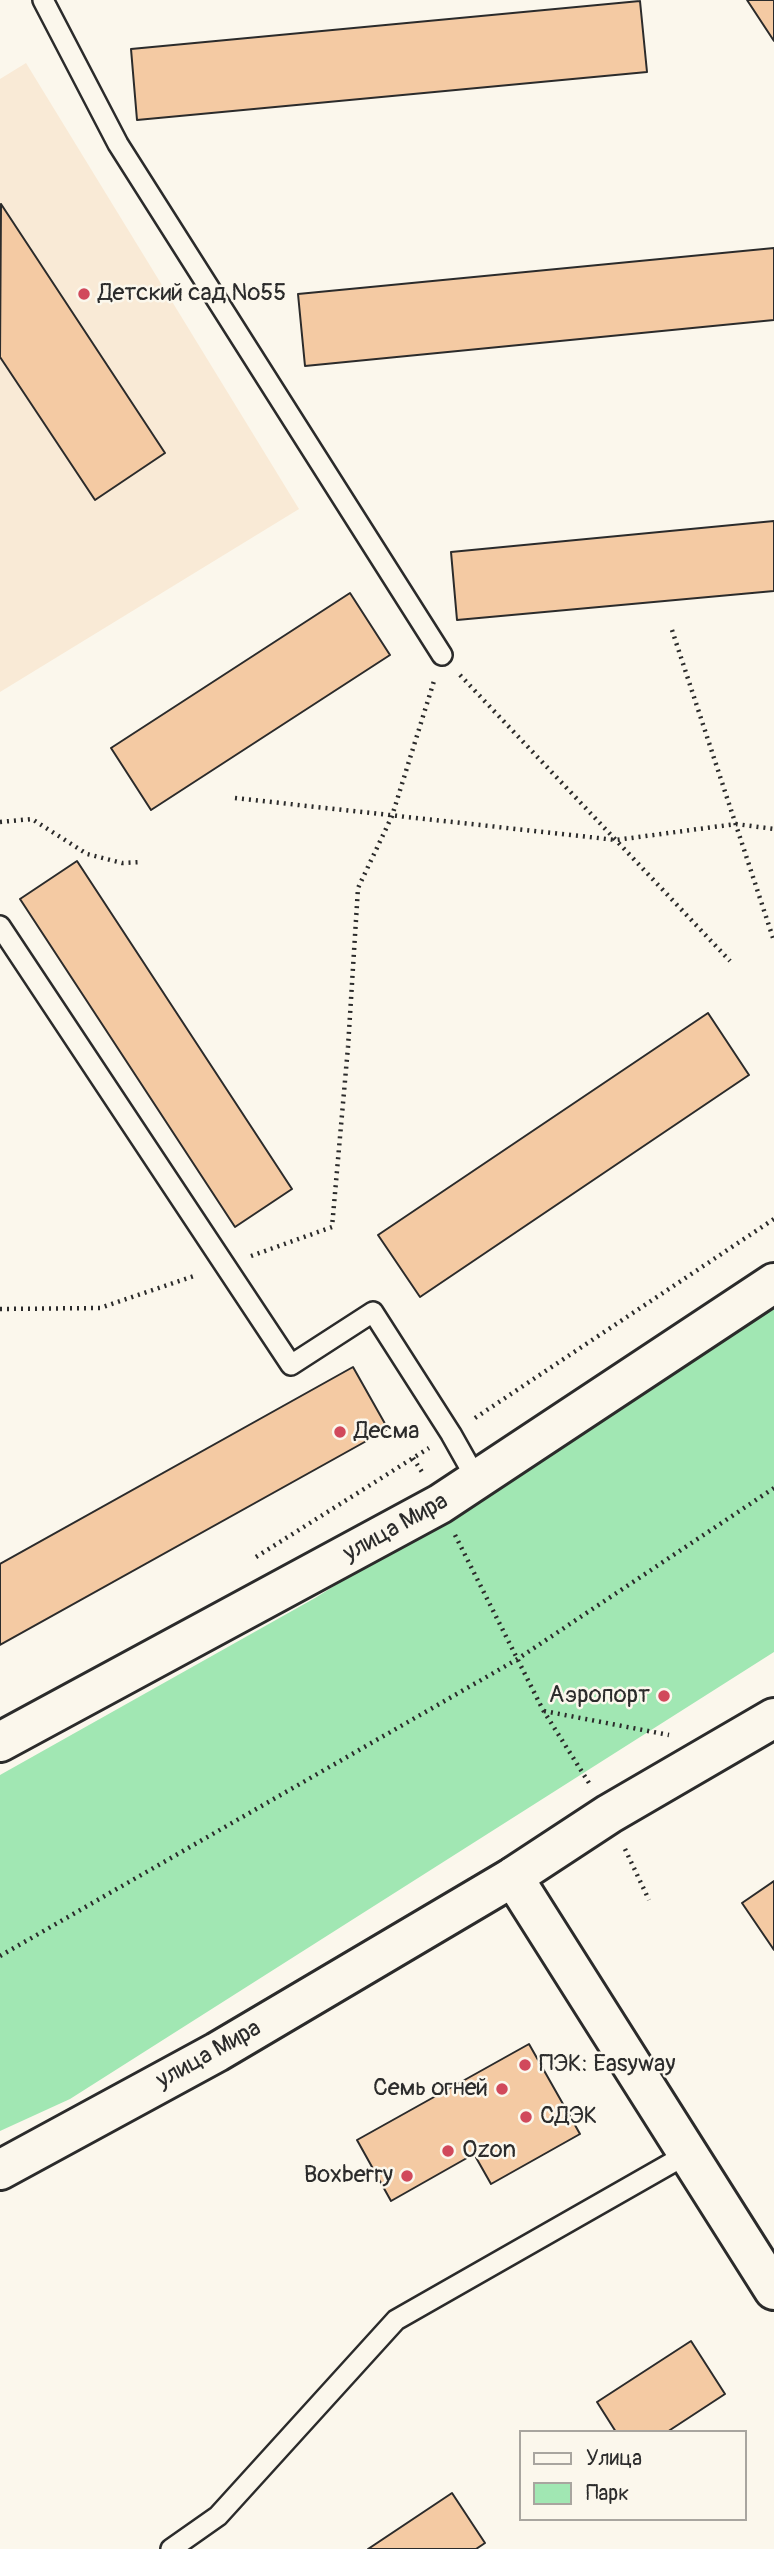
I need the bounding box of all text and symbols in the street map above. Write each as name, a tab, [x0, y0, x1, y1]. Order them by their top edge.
place label: Детский сад №55	[98, 280, 286, 308]
marker: Детский сад №55	[76, 286, 92, 302]
place label: Десма	[354, 1418, 419, 1446]
marker: Десма	[332, 1424, 348, 1440]
street label: улица Мира	[339, 1487, 453, 1569]
place label: Аэропорт	[549, 1682, 650, 1710]
marker: Аэропорт	[656, 1688, 672, 1704]
street label: улица Мира	[152, 2014, 266, 2096]
place label: ПЭК: Easyway	[539, 2051, 675, 2079]
marker: ПЭК: Easyway	[517, 2057, 533, 2073]
place label: Семь огней	[373, 2075, 488, 2103]
marker: Семь огней	[494, 2081, 510, 2097]
place label: СДЭК	[540, 2103, 597, 2131]
marker: СДЭК	[518, 2109, 534, 2125]
place label: Ozon	[462, 2137, 516, 2165]
marker: Ozon	[440, 2143, 456, 2159]
place label: Boxberry	[304, 2162, 393, 2190]
marker: Boxberry	[399, 2168, 415, 2184]
legend	[518, 2430, 746, 2521]
text: Улица	[586, 2445, 642, 2472]
text: Парк	[586, 2480, 629, 2507]

